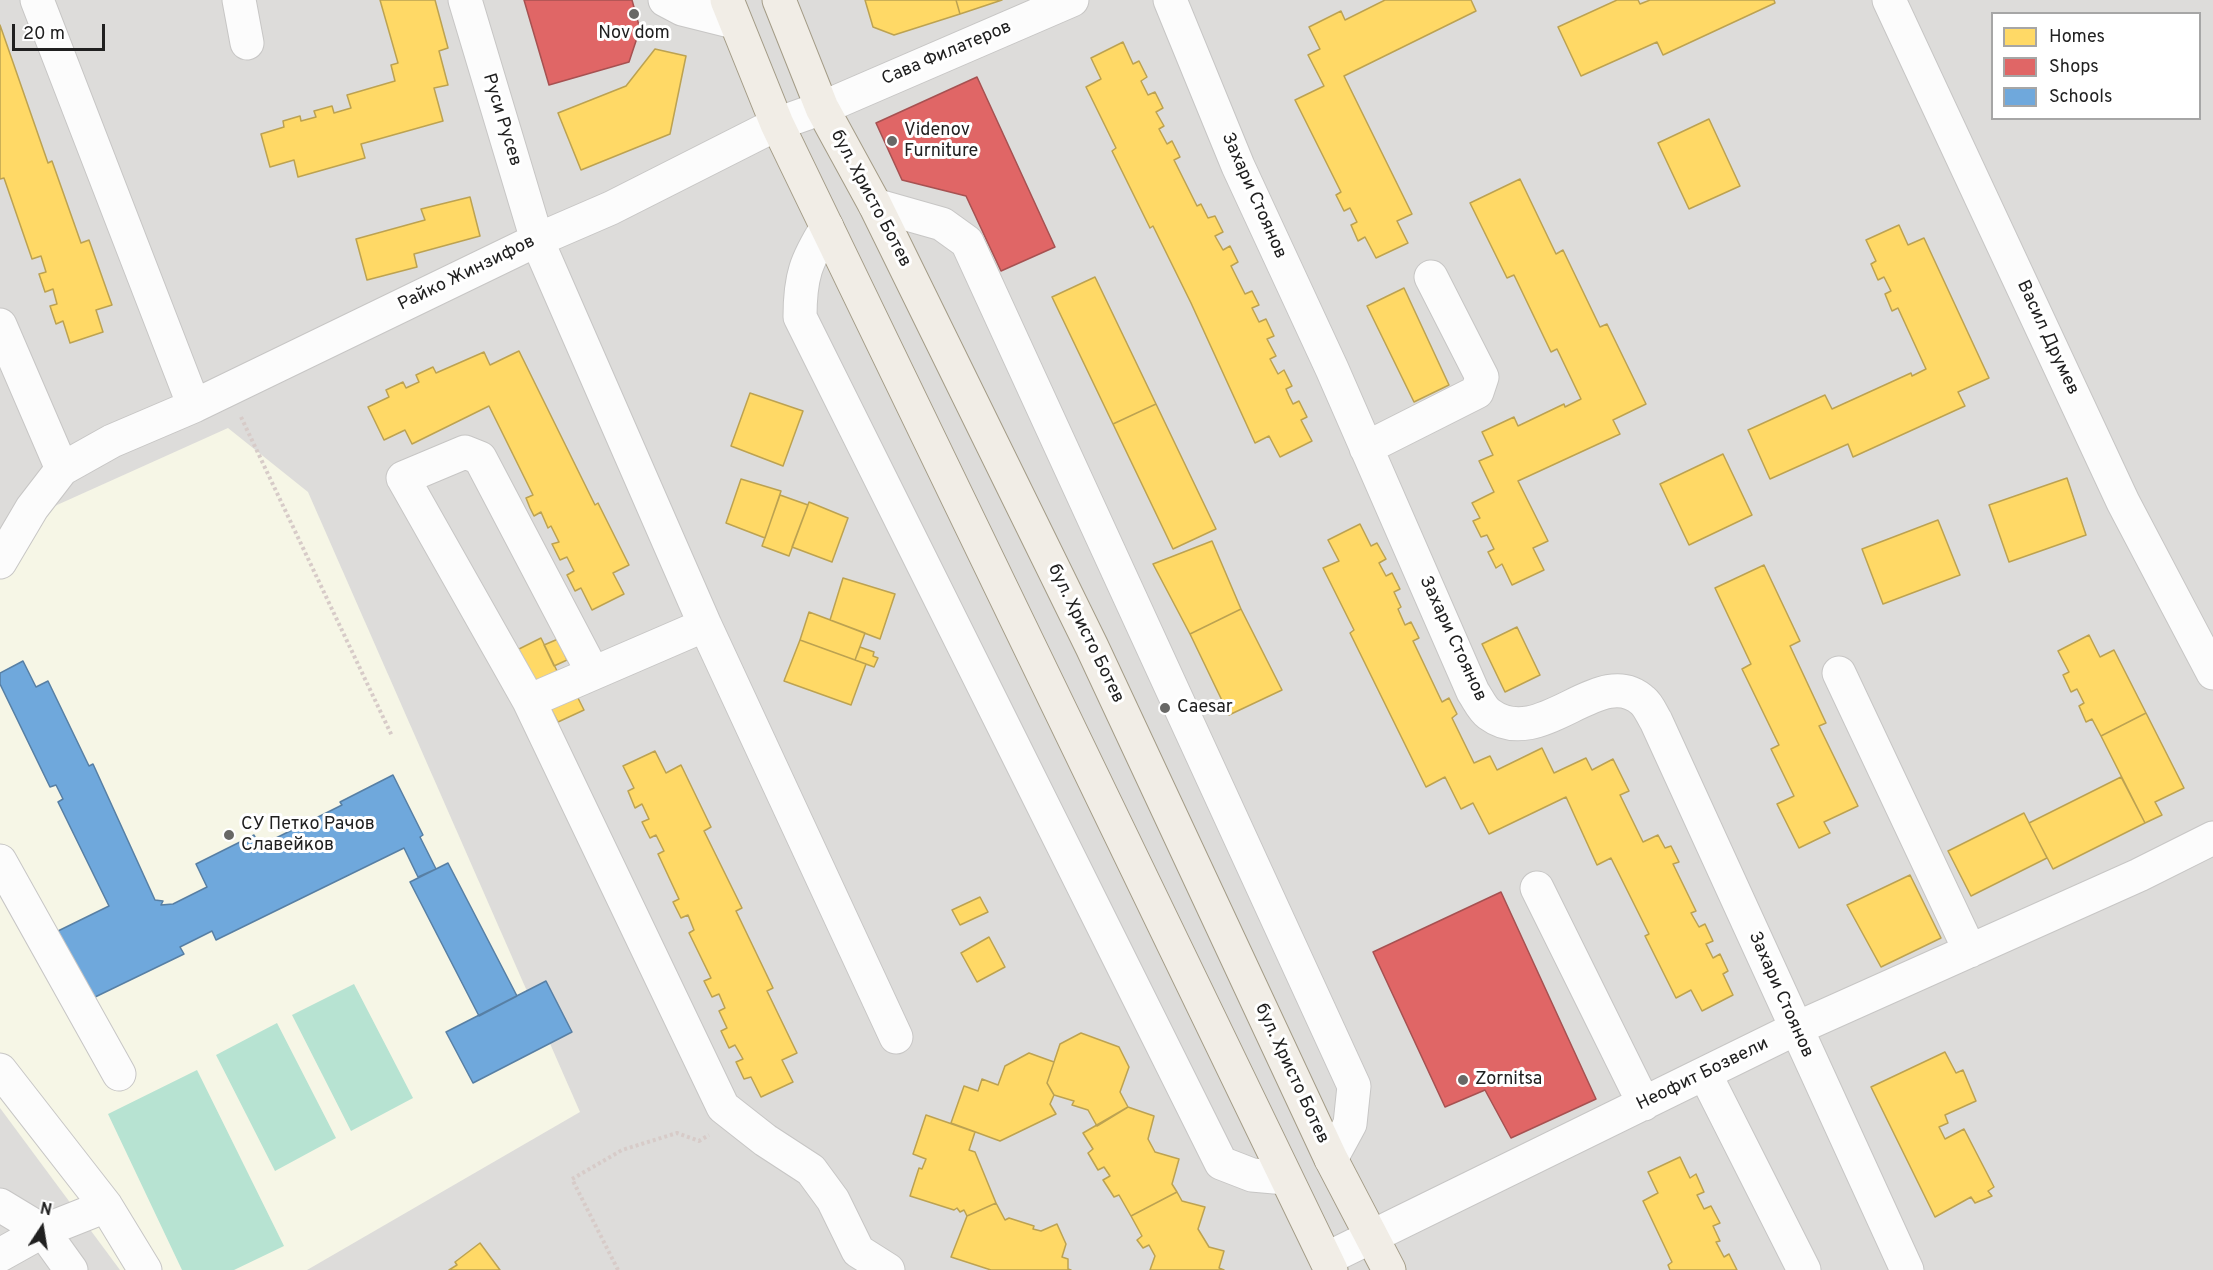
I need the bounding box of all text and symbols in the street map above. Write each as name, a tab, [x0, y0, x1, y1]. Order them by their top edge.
marker: Nov dom	[627, 7, 641, 21]
scale bar	[15, 12, 108, 50]
legend	[1991, 12, 2201, 120]
street label: Сава Филатеров	[879, 17, 1015, 91]
text: 20 m	[23, 23, 65, 46]
place label: Nov dom	[598, 23, 670, 45]
text: Homes	[2049, 26, 2105, 49]
text: Shops	[2049, 56, 2099, 79]
street label: Руси Русев	[477, 71, 525, 169]
text: Schools	[2049, 86, 2112, 109]
place label: Videnov Furniture	[904, 120, 978, 162]
street label: бул. Христо Ботев	[825, 127, 915, 271]
street label: Захари Стоянов	[1216, 130, 1290, 262]
marker: Videnov Furniture	[885, 134, 899, 148]
street label: Райко Жинзифов	[395, 232, 539, 316]
street label: Васил Друмев	[2011, 277, 2083, 399]
street label: бул. Христо Ботев	[1042, 561, 1128, 707]
street label: Захари Стоянов	[1414, 573, 1490, 705]
place label: Caesar	[1177, 697, 1233, 719]
marker: Caesar	[1158, 701, 1172, 715]
place label: СУ Петко Рачов Славейков	[241, 814, 375, 856]
marker: СУ Петко Рачов Славейков	[222, 828, 236, 842]
street label: Захари Стоянов	[1743, 929, 1817, 1061]
street label: бул. Христо Ботев	[1249, 1001, 1333, 1147]
street label: Неофит Бозвели	[1634, 1034, 1772, 1116]
place label: Zornitsa	[1475, 1069, 1542, 1091]
marker: Zornitsa	[1456, 1073, 1470, 1087]
north arrow	[12, 1198, 72, 1258]
text: N	[38, 1199, 53, 1221]

